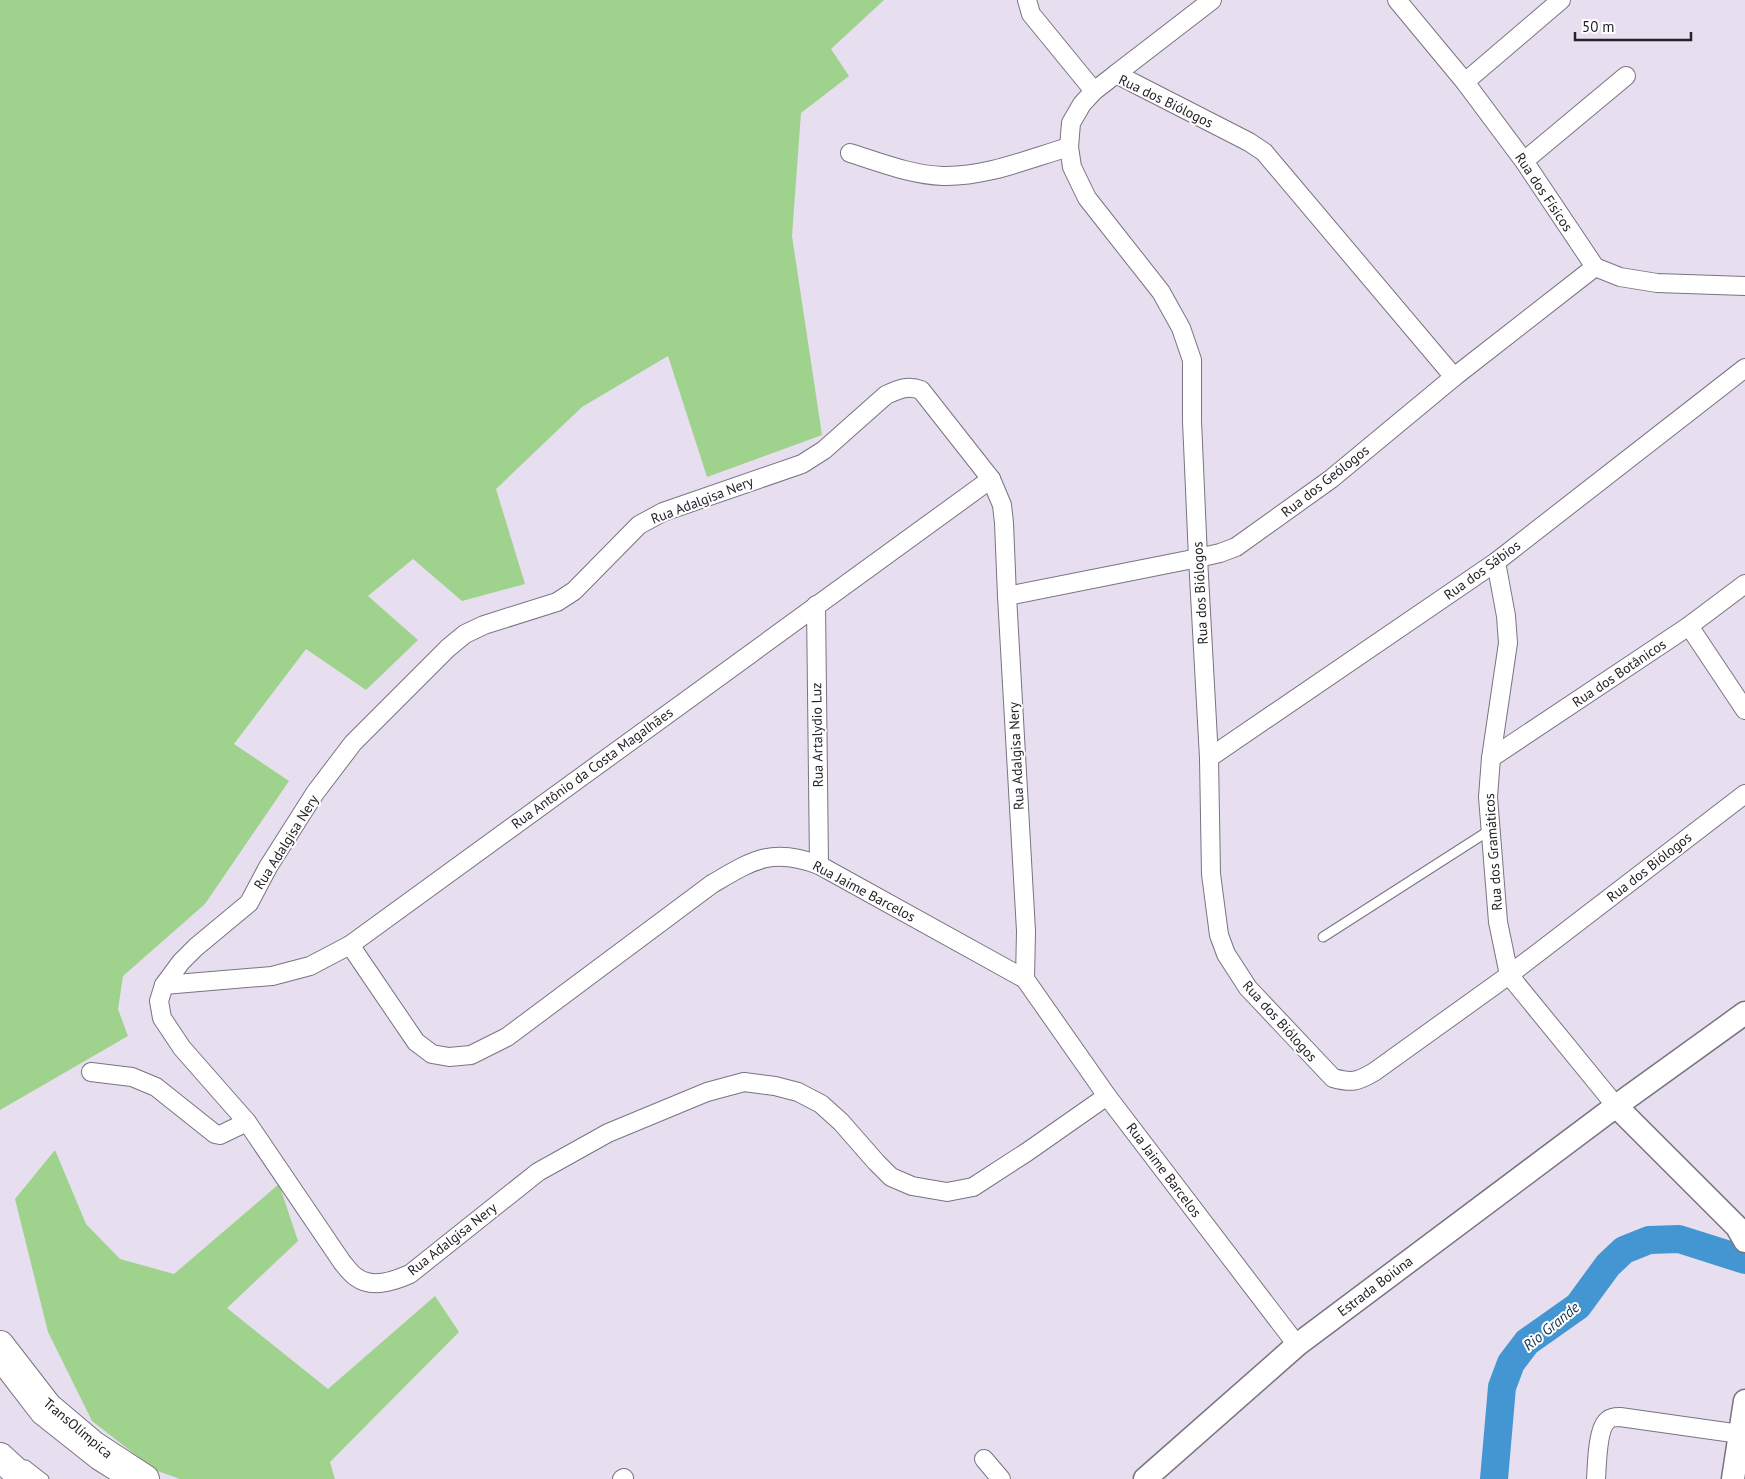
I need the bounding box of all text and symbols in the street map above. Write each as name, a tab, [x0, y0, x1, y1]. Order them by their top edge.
scale bar	[1575, 10, 1691, 42]
text: 50 m	[1582, 17, 1615, 36]
street label: Rua dos Biólogos	[1116, 70, 1216, 132]
street label: Rua dos Físicos	[1511, 149, 1577, 235]
street label: Rua dos Geólogos	[1277, 441, 1373, 521]
street label: Rua Adalgisa Nery	[648, 472, 756, 528]
street label: Rua dos Sábios	[1440, 536, 1524, 604]
street label: Rua dos Biólogos	[1188, 541, 1212, 645]
street label: Rua dos Botânicos	[1569, 635, 1669, 711]
street label: Rua Artalydio Luz	[807, 682, 827, 788]
street label: Rua Adalgisa Nery	[1004, 701, 1028, 811]
street label: Rua Antônio da Costa Magalhães	[508, 703, 676, 833]
street label: Rua Adalgisa Nery	[250, 791, 323, 893]
street label: Rua dos Gramáticos	[1480, 793, 1506, 911]
street label: Rua dos Biólogos	[1603, 828, 1695, 906]
street label: Rua Jaime Barcelos	[809, 856, 919, 926]
street label: Rua dos Biólogos	[1239, 977, 1321, 1065]
street label: Rua Jaime Barcelos	[1123, 1119, 1206, 1221]
street label: Rua Adalgisa Nery	[404, 1198, 501, 1279]
street label: Estrada Boiúna	[1334, 1252, 1416, 1320]
water label: Rio Grande	[1519, 1298, 1583, 1354]
street label: TransOlímpica	[40, 1394, 116, 1462]

